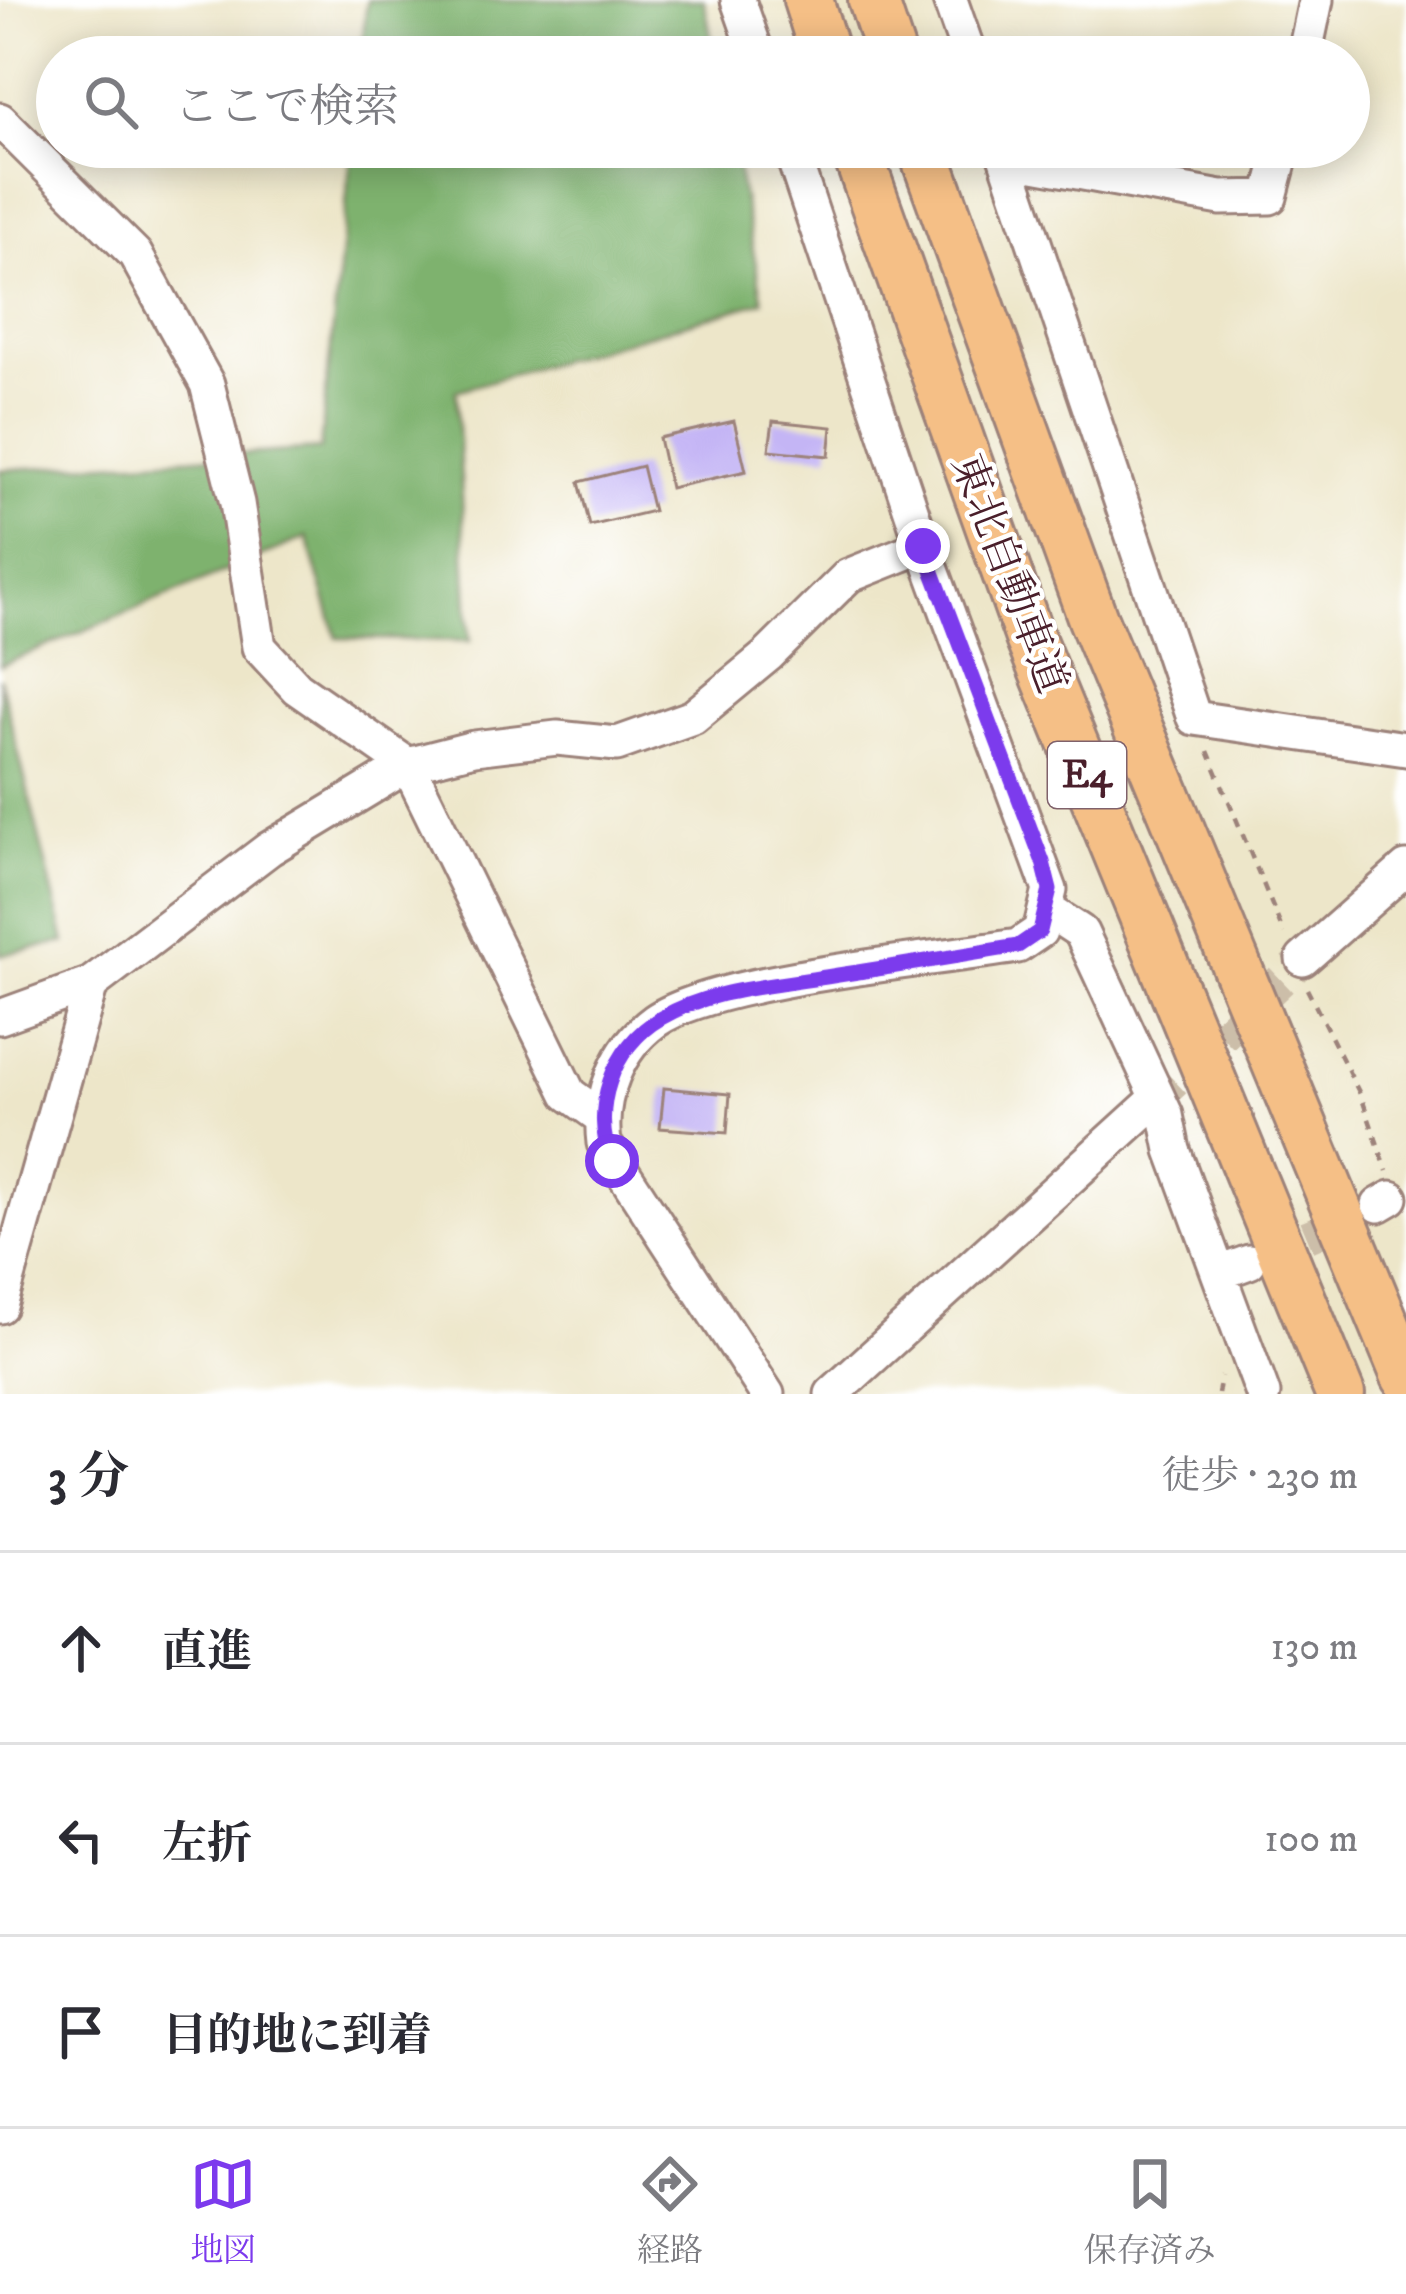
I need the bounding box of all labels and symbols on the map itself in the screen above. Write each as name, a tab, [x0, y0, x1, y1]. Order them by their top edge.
street label: 東北自動車道	[939, 447, 1077, 701]
route end	[896, 519, 950, 573]
road number: E4	[1048, 742, 1126, 808]
route start	[585, 1134, 639, 1188]

